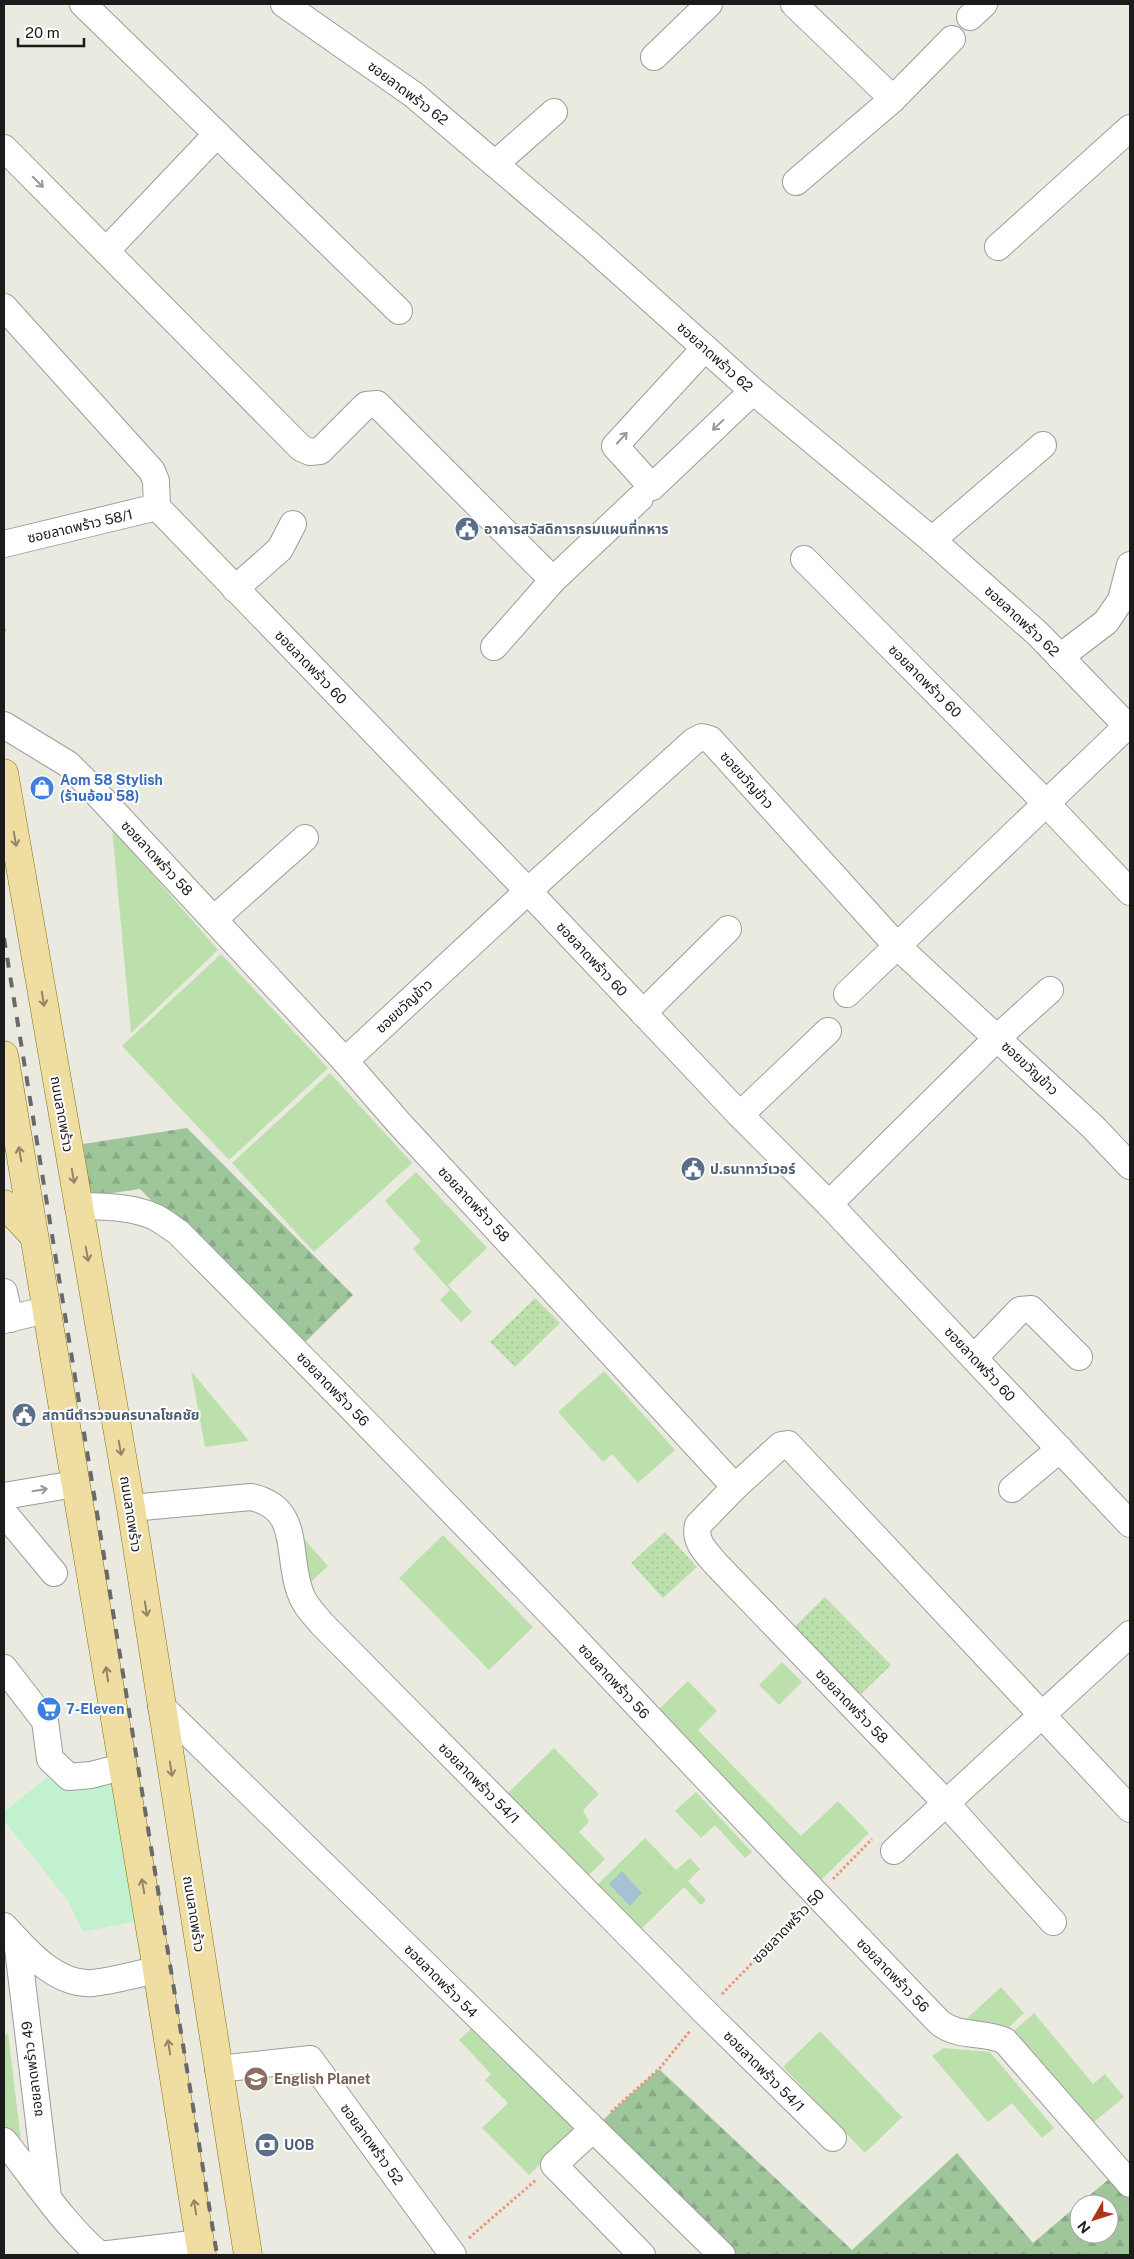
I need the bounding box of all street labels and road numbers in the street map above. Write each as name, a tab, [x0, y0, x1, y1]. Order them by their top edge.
street label: ซอยลาดพร้าว 62	[365, 58, 451, 128]
street label: ซอยลาดพร้าว 62	[674, 319, 756, 395]
street label: ซอยลาดพร้าว 58/1	[26, 506, 134, 546]
street label: ซอยลาดพร้าว 62	[981, 582, 1063, 660]
street label: ซอยลาดพร้าว 60	[272, 627, 350, 707]
street label: ซอยลาดพร้าว 60	[885, 641, 965, 721]
street label: ซอยขวัญข้าว	[717, 748, 777, 812]
street label: ซอยลาดพร้าว 58	[118, 817, 196, 899]
street label: ซอยลาดพร้าว 60	[553, 918, 631, 1000]
street label: ซอยขวัญข้าว	[372, 976, 436, 1036]
street label: ซอยขวัญข้าว	[998, 1038, 1062, 1098]
street label: ถนนลาดพร้าว	[47, 1075, 77, 1153]
street label: ซอยลาดพร้าว 58	[435, 1163, 513, 1245]
street label: ซอยลาดพร้าว 60	[941, 1323, 1019, 1405]
street label: ซอยลาดพร้าว 56	[294, 1349, 373, 1430]
street label: ถนนลาดพร้าว	[117, 1475, 145, 1553]
street label: ซอยลาดพร้าว 56	[575, 1640, 653, 1722]
street label: ซอยลาดพร้าว 58	[813, 1666, 891, 1746]
street label: ซอยลาดพร้าว 54/1	[435, 1739, 523, 1827]
street label: ถนนลาดพร้าว	[180, 1875, 208, 1953]
street label: ซอยลาดพร้าว 50	[749, 1886, 827, 1966]
street label: ซอยลาดพร้าว 56	[854, 1935, 933, 2016]
street label: ซอยลาดพร้าว 54	[401, 1941, 481, 2021]
street label: ซอยลาดพร้าว 49	[18, 2020, 46, 2118]
street label: ซอยลาดพร้าว 54/1	[720, 2027, 808, 2115]
street label: ซอยลาดพร้าว 52	[337, 2100, 407, 2188]

